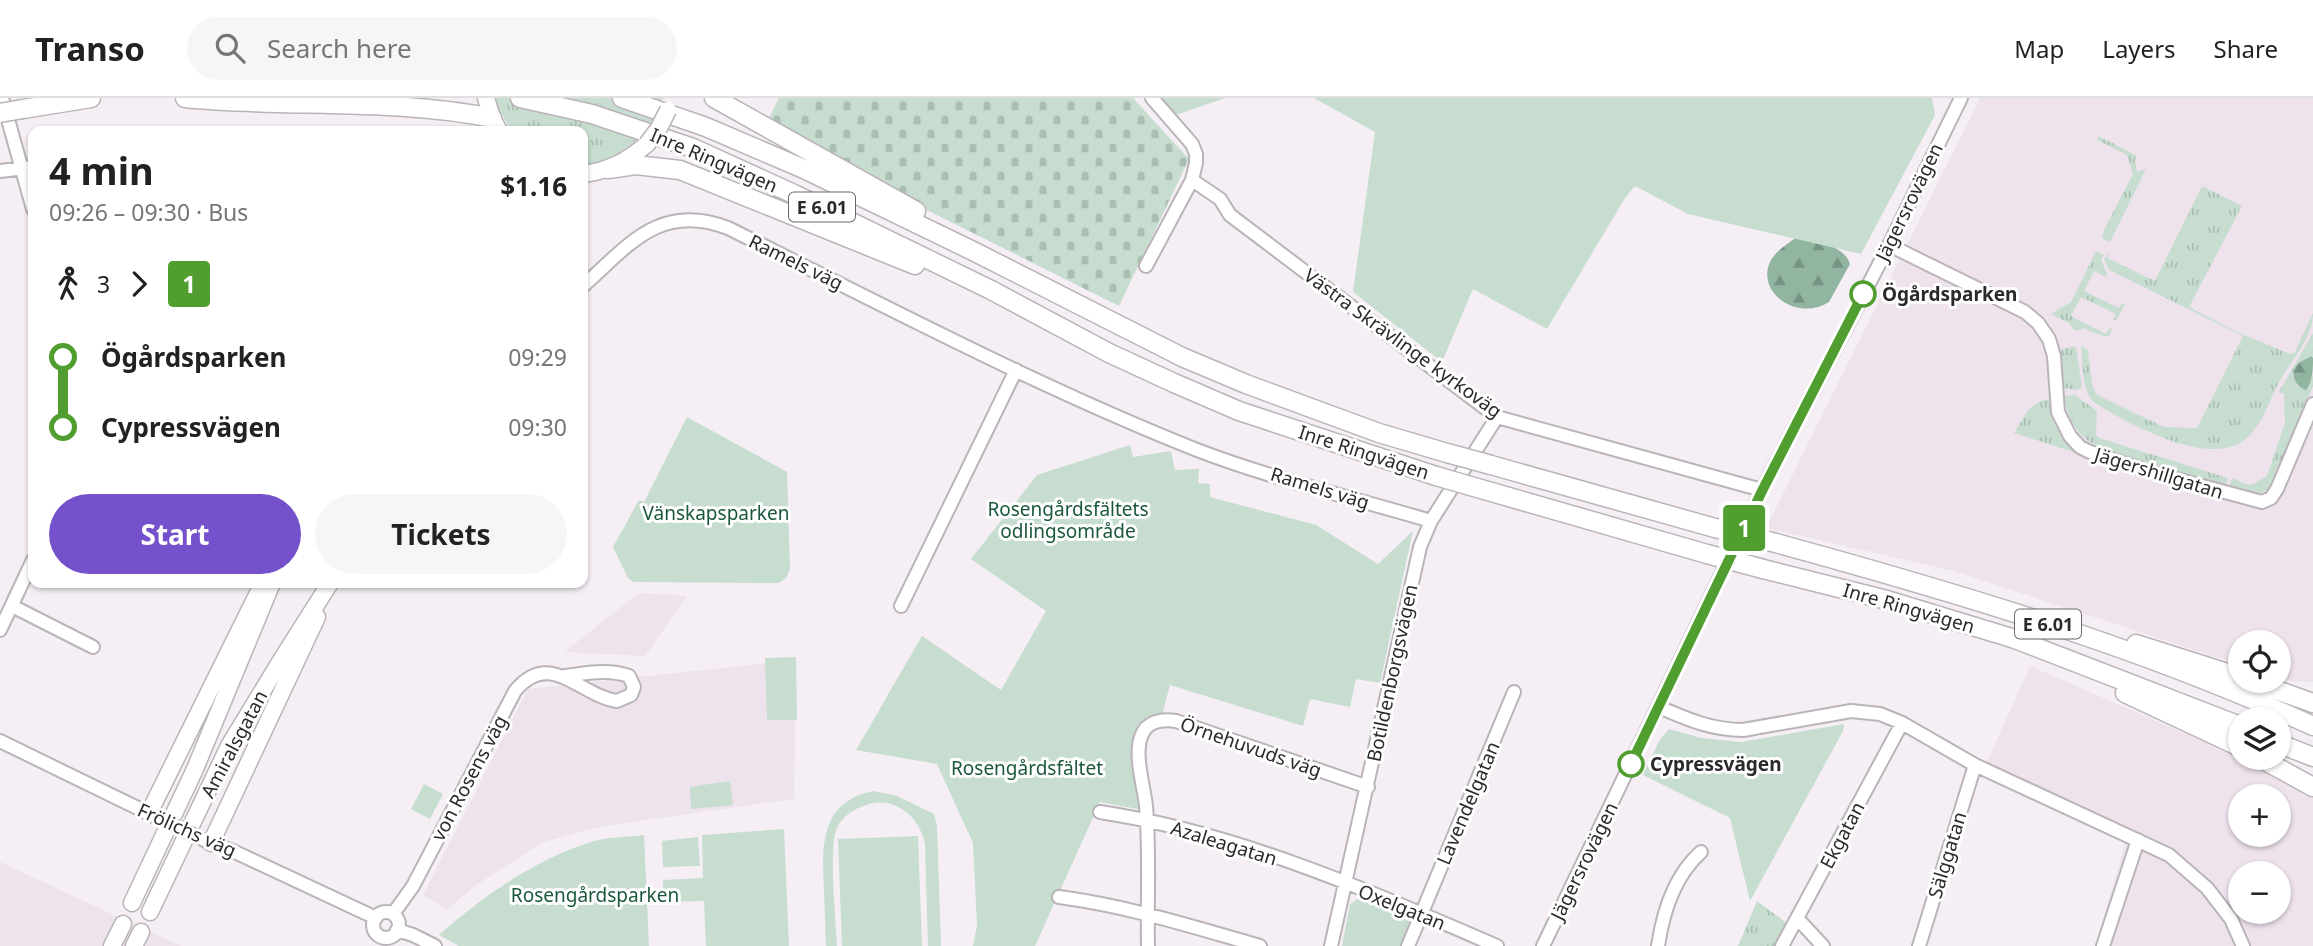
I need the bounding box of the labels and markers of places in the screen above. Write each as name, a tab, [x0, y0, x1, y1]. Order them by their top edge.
marker: Ögårdsparken	[1850, 281, 1876, 307]
place label: Ögårdsparken	[1882, 281, 2017, 307]
marker: Cypressvägen	[1618, 751, 1644, 777]
place label: Cypressvägen	[1650, 751, 1782, 777]

